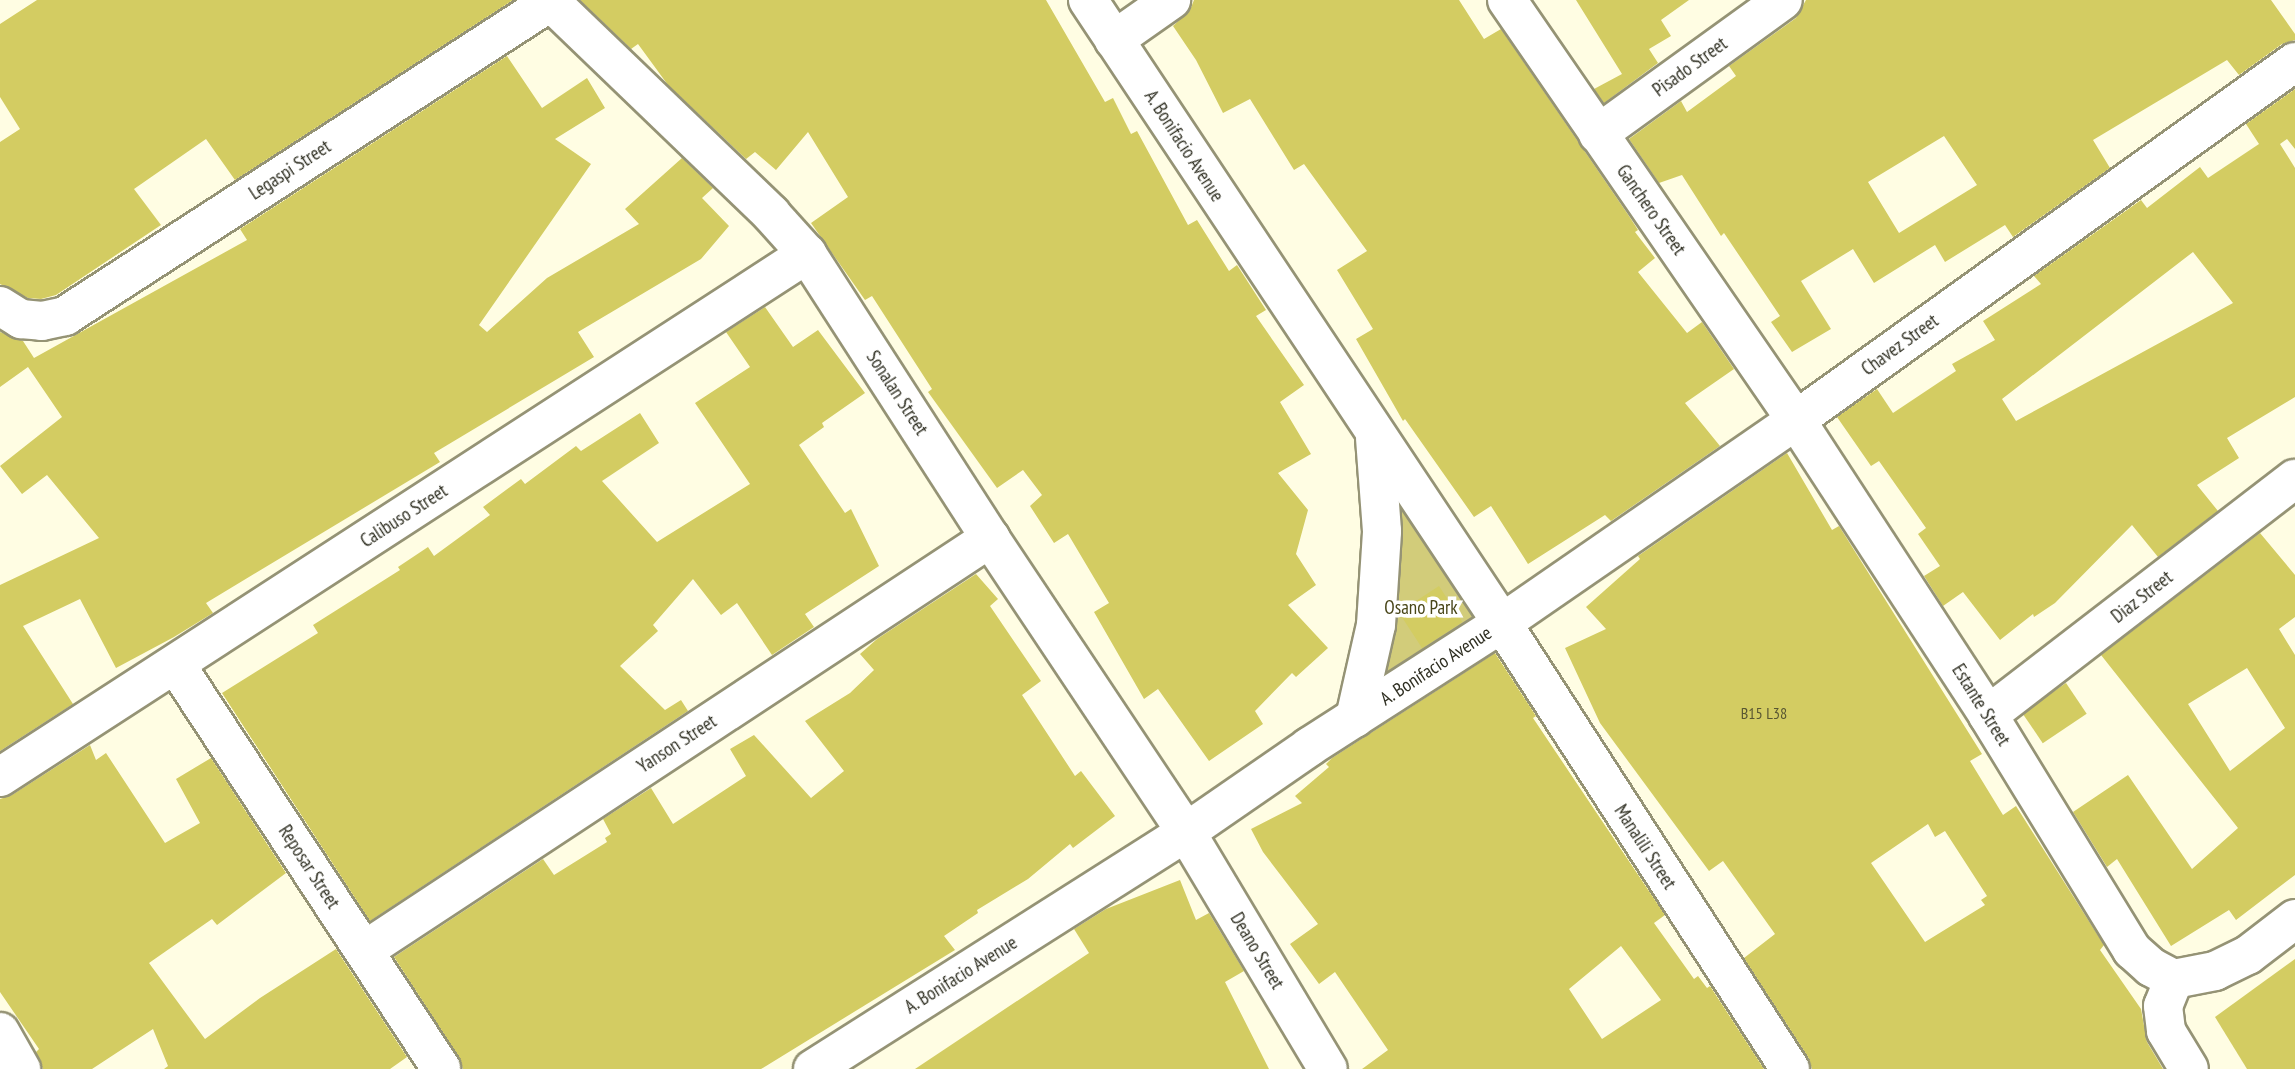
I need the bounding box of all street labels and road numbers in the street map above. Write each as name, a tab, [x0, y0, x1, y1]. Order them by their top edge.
street label: Pisado Street	[1648, 32, 1732, 102]
street label: A. Bonifacio Avenue	[1139, 85, 1229, 207]
street label: Legaspi Street	[245, 135, 335, 205]
street label: Ganchero Street	[1612, 160, 1690, 260]
street label: Chavez Street	[1857, 309, 1943, 381]
street label: Sonalan Street	[861, 347, 933, 439]
street label: Calibuso Street	[356, 479, 452, 553]
street label: Diaz Street	[2107, 566, 2177, 628]
street label: A. Bonifacio Avenue	[1375, 621, 1497, 711]
street label: Estante Street	[1947, 660, 2015, 750]
street label: Yanson Street	[633, 710, 721, 778]
street label: Manalili Street	[1609, 800, 1681, 894]
street label: Reposar Street	[273, 821, 345, 913]
street label: Deano Street	[1225, 909, 1289, 993]
street label: A. Bonifacio Avenue	[900, 931, 1022, 1019]

